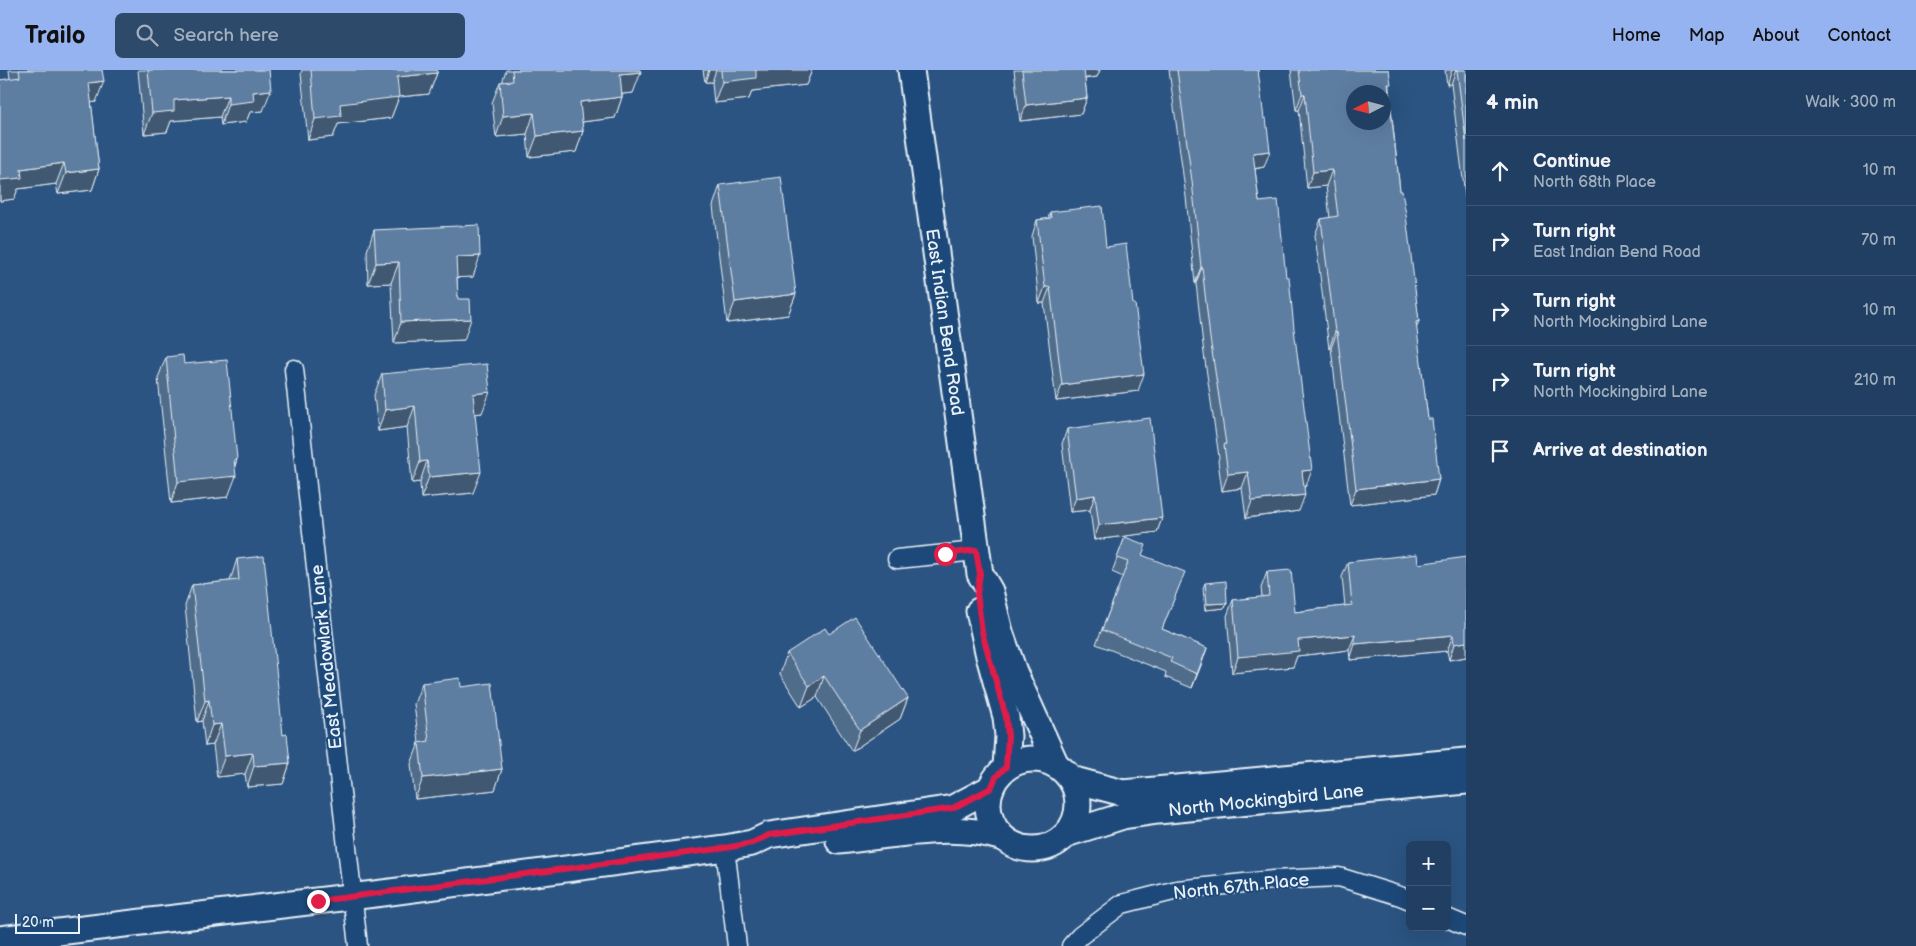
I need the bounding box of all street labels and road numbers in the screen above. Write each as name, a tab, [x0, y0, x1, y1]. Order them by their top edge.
street label: East Indian Bend Road	[921, 227, 968, 417]
street label: East Meadowlark Lane	[306, 563, 347, 750]
street label: North Mockingbird Lane	[1167, 780, 1365, 821]
street label: North 67th Place	[1172, 869, 1310, 904]

